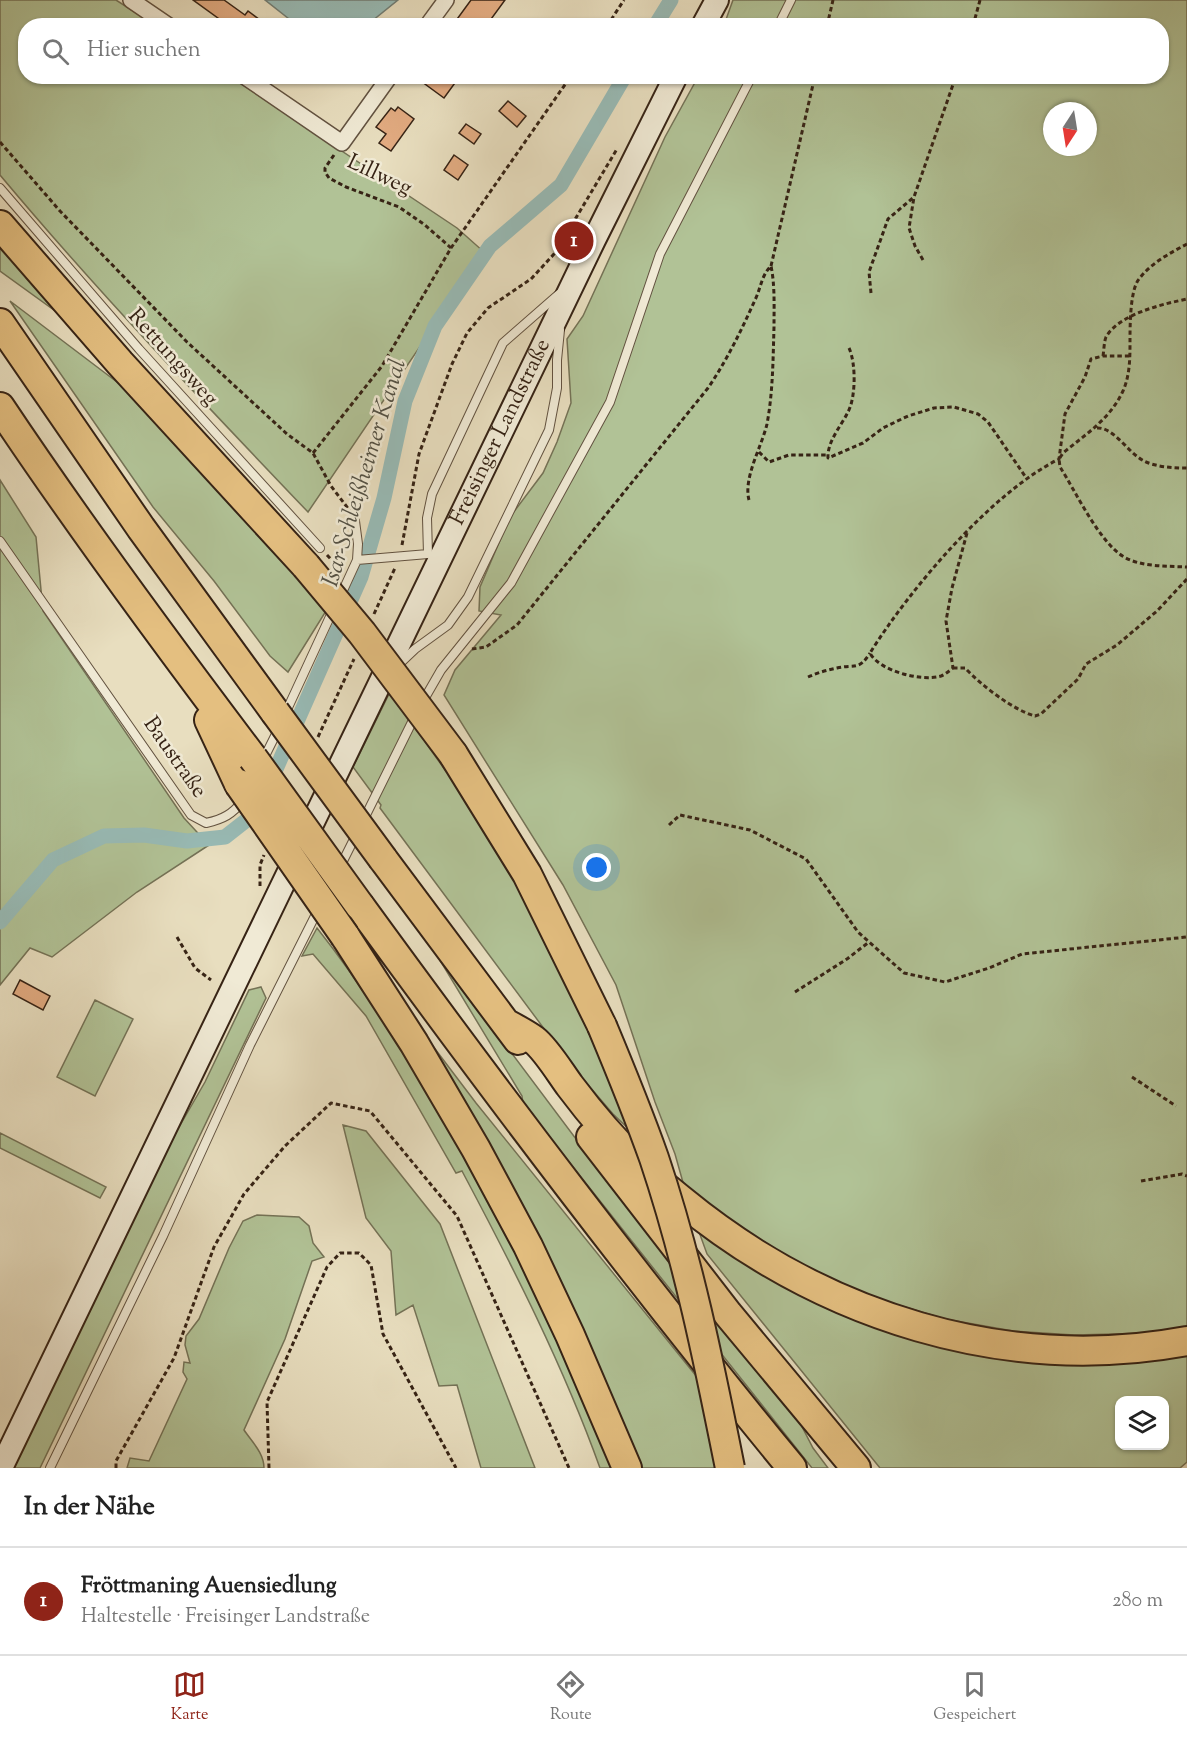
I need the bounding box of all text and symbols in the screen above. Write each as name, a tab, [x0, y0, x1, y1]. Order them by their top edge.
search box	[18, 18, 1169, 84]
icon: search	[39, 35, 72, 68]
text: Hier suchen	[87, 35, 201, 67]
north arrow	[1043, 102, 1097, 156]
street label: Lillweg	[341, 147, 417, 205]
pin: 1	[554, 218, 594, 264]
street label: Rettungsweg	[119, 302, 225, 414]
street label: Freisinger Landstraße	[442, 334, 560, 531]
water label: Isar-Schleißheimer Kanal	[314, 355, 416, 591]
street label: Baustraße	[134, 711, 214, 805]
your location	[582, 853, 611, 882]
map controls	[1115, 1396, 1169, 1450]
button: layers	[1115, 1396, 1169, 1450]
text: In der Nähe	[24, 1489, 155, 1526]
text: Fröttmaning Auensiedlung	[81, 1571, 337, 1603]
text: 1	[40, 1587, 47, 1616]
text: 280 m	[1112, 1587, 1163, 1616]
text: Haltestelle · Freisinger Landstraße	[81, 1603, 370, 1632]
tab: Karte	[171, 1668, 208, 1727]
tab: Route	[550, 1668, 592, 1727]
tab: Gespeichert	[933, 1668, 1016, 1727]

